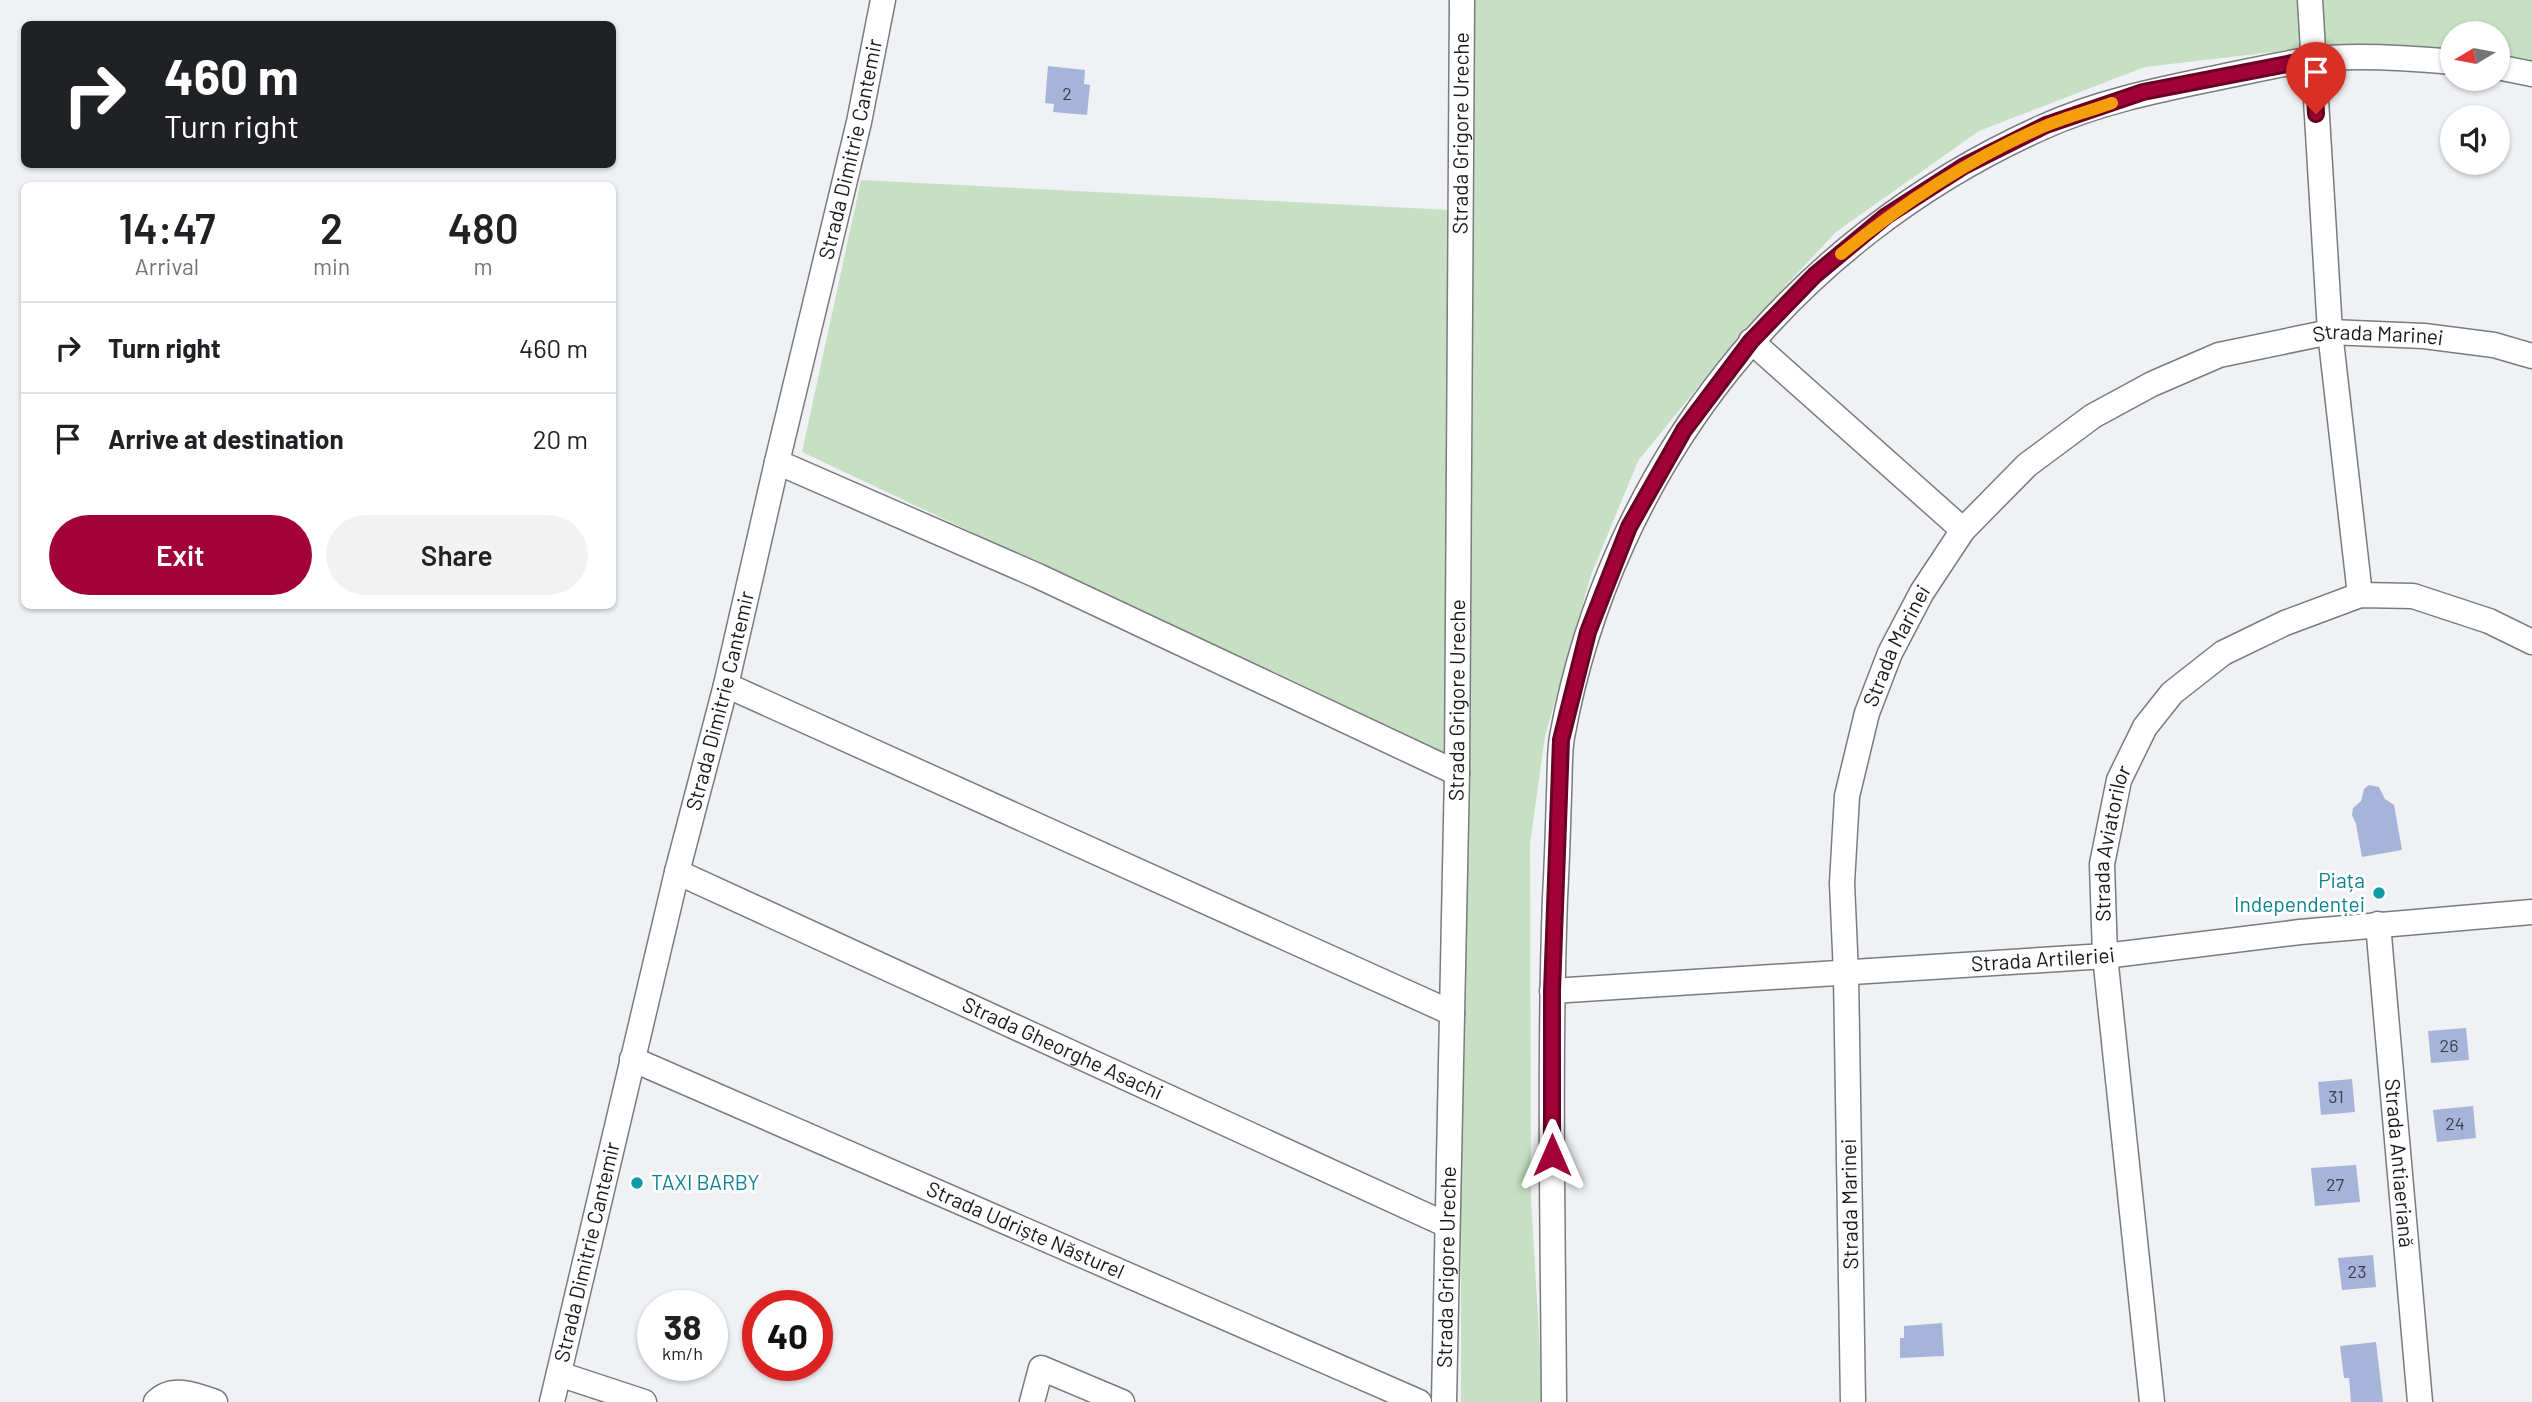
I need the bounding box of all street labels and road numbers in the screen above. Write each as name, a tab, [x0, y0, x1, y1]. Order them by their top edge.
street label: Strada Grigore Ureche	[1446, 32, 1473, 234]
street label: Strada Dimitrie Cantemir	[812, 36, 886, 262]
street label: Strada Marinei	[2310, 318, 2445, 349]
street label: Strada Marinei	[1857, 579, 1934, 710]
street label: Strada Dimitrie Cantemir	[680, 588, 758, 813]
street label: Strada Grigore Ureche	[1442, 599, 1469, 801]
street label: Strada Aviatorilor	[2088, 760, 2136, 922]
street label: Strada Artileriei	[1970, 941, 2116, 975]
street label: Strada Gheorghe Asachi	[959, 991, 1167, 1104]
street label: Strada Antiaeriană	[2381, 1077, 2420, 1248]
street label: Strada Marinei	[1835, 1138, 1862, 1270]
street label: Strada Dimitrie Cantemir	[548, 1139, 624, 1364]
street label: Strada Grigore Ureche	[1431, 1166, 1460, 1368]
street label: Strada Udriște Năsturel	[923, 1175, 1129, 1283]

